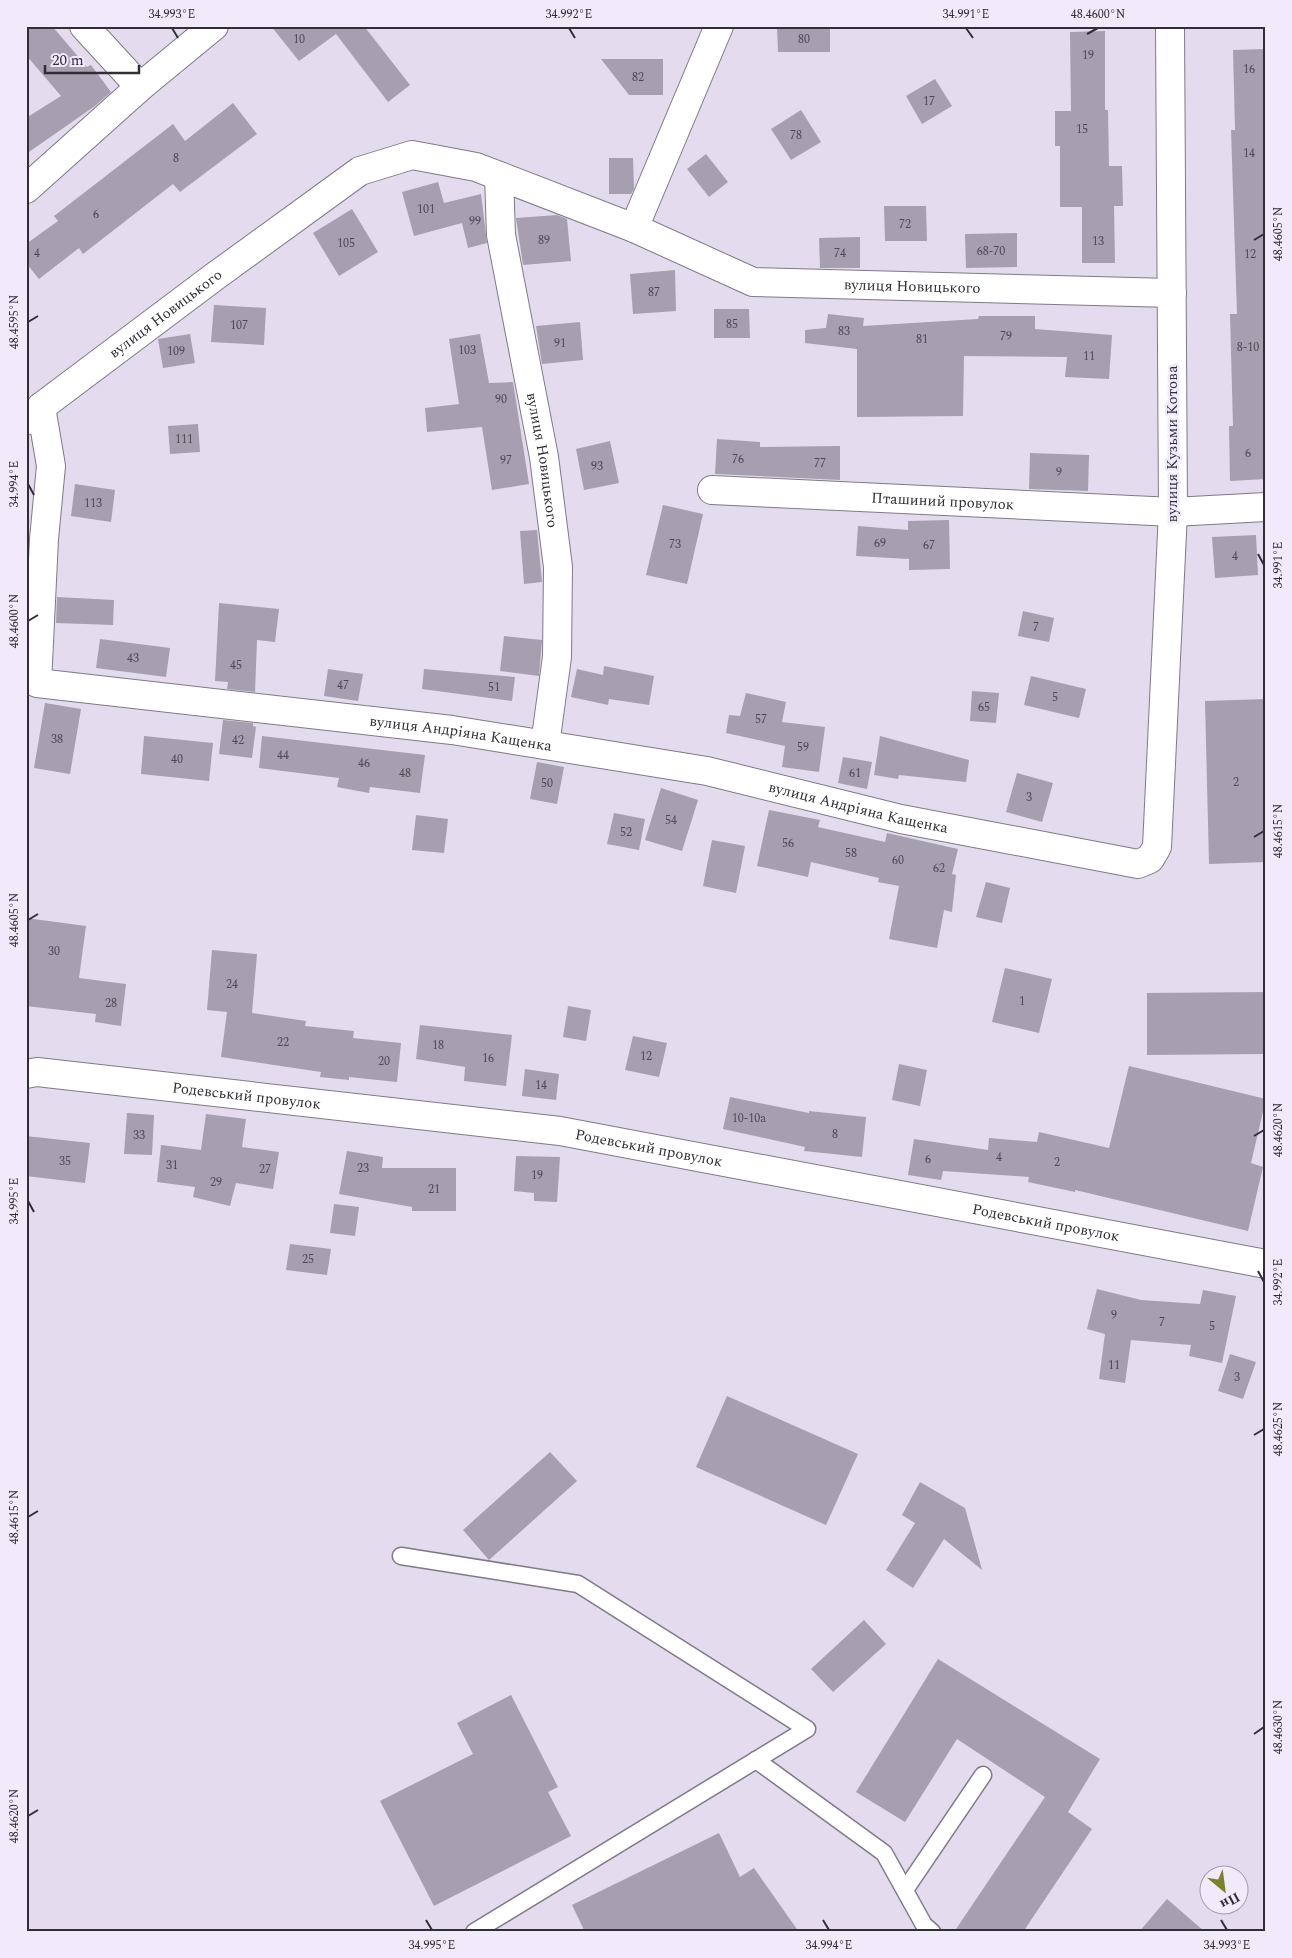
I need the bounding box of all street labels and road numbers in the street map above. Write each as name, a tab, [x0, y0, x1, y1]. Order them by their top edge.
street label: вулиця Новицького	[104, 263, 227, 364]
street label: вулиця Новицького	[843, 273, 981, 299]
street label: вулиця Кузьми Котова	[1161, 365, 1184, 522]
street label: вулиця Новицького	[520, 390, 564, 529]
street label: Пташиний провулок	[871, 486, 1015, 516]
street label: вулиця Андріяна Кащенка	[368, 709, 554, 757]
street label: вулиця Андріяна Кащенка	[766, 775, 951, 839]
street label: Родевський провулок	[171, 1076, 322, 1115]
street label: Родевський провулок	[573, 1123, 725, 1173]
street label: Родевський провулок	[970, 1197, 1122, 1248]

